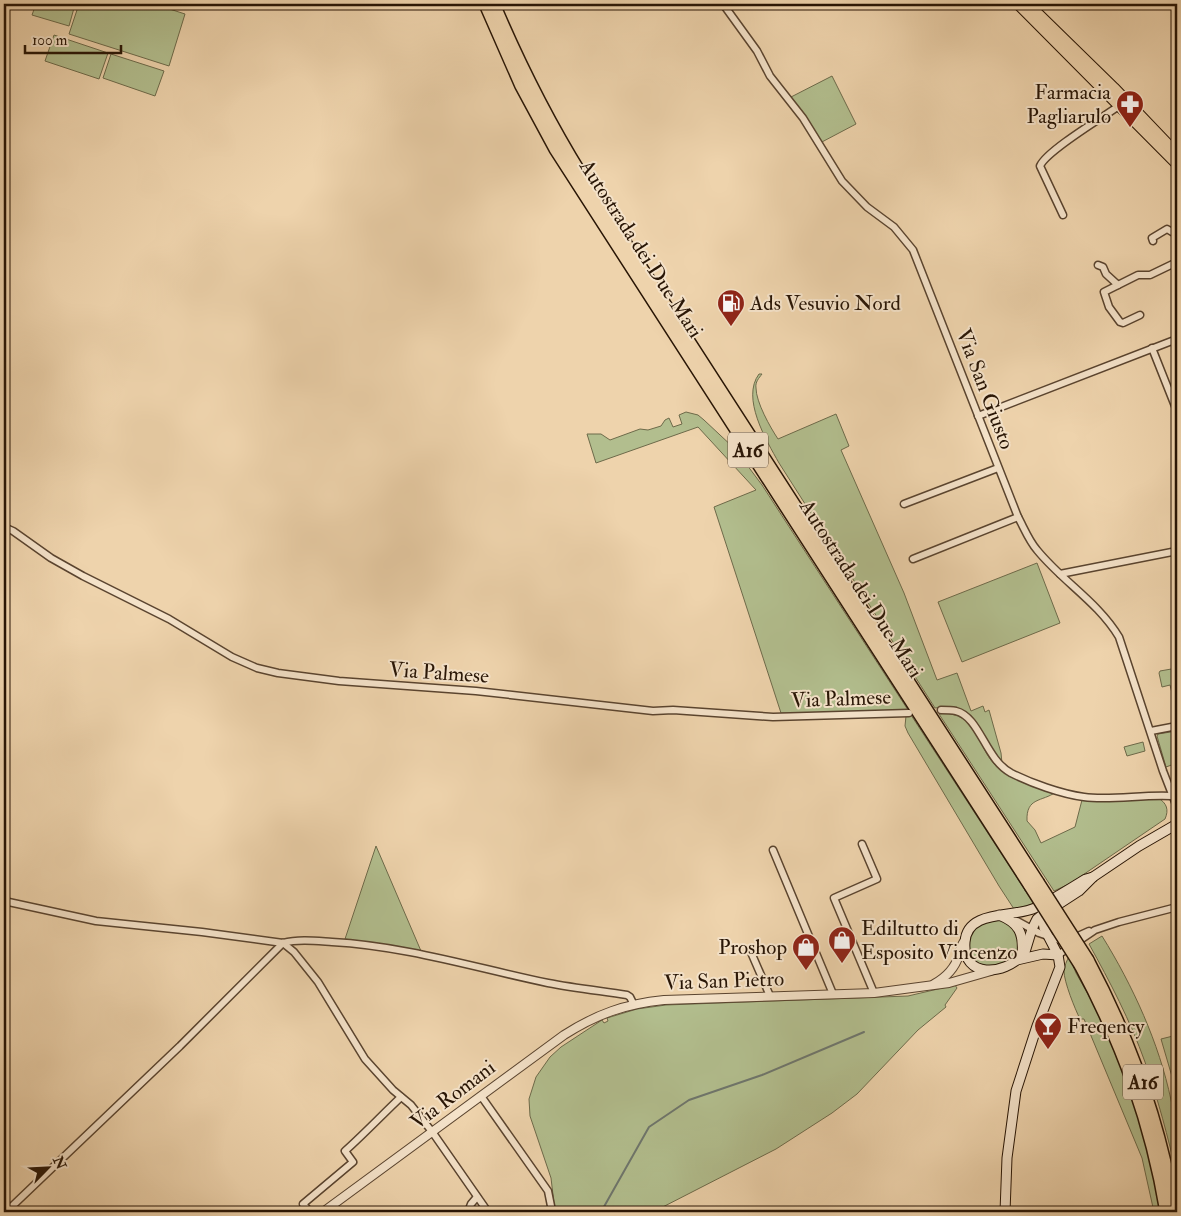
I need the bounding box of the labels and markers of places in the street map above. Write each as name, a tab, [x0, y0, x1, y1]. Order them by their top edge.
place label: Farmacia Pagliarulo	[1027, 79, 1111, 130]
pharmacy icon: Farmacia Pagliarulo	[1115, 89, 1145, 128]
fuel station icon: Ads Vesuvio Nord	[716, 288, 746, 327]
place label: Ads Vesuvio Nord	[749, 290, 901, 317]
place label: Ediltutto di Esposito Vincenzo	[861, 915, 1017, 966]
shop icon: Ediltutto di Esposito Vincenzo	[827, 925, 857, 964]
shop icon: Proshop	[791, 932, 821, 971]
place label: Proshop	[718, 934, 787, 961]
bar icon: Freqency	[1033, 1011, 1063, 1050]
place label: Freqency	[1067, 1013, 1145, 1040]

